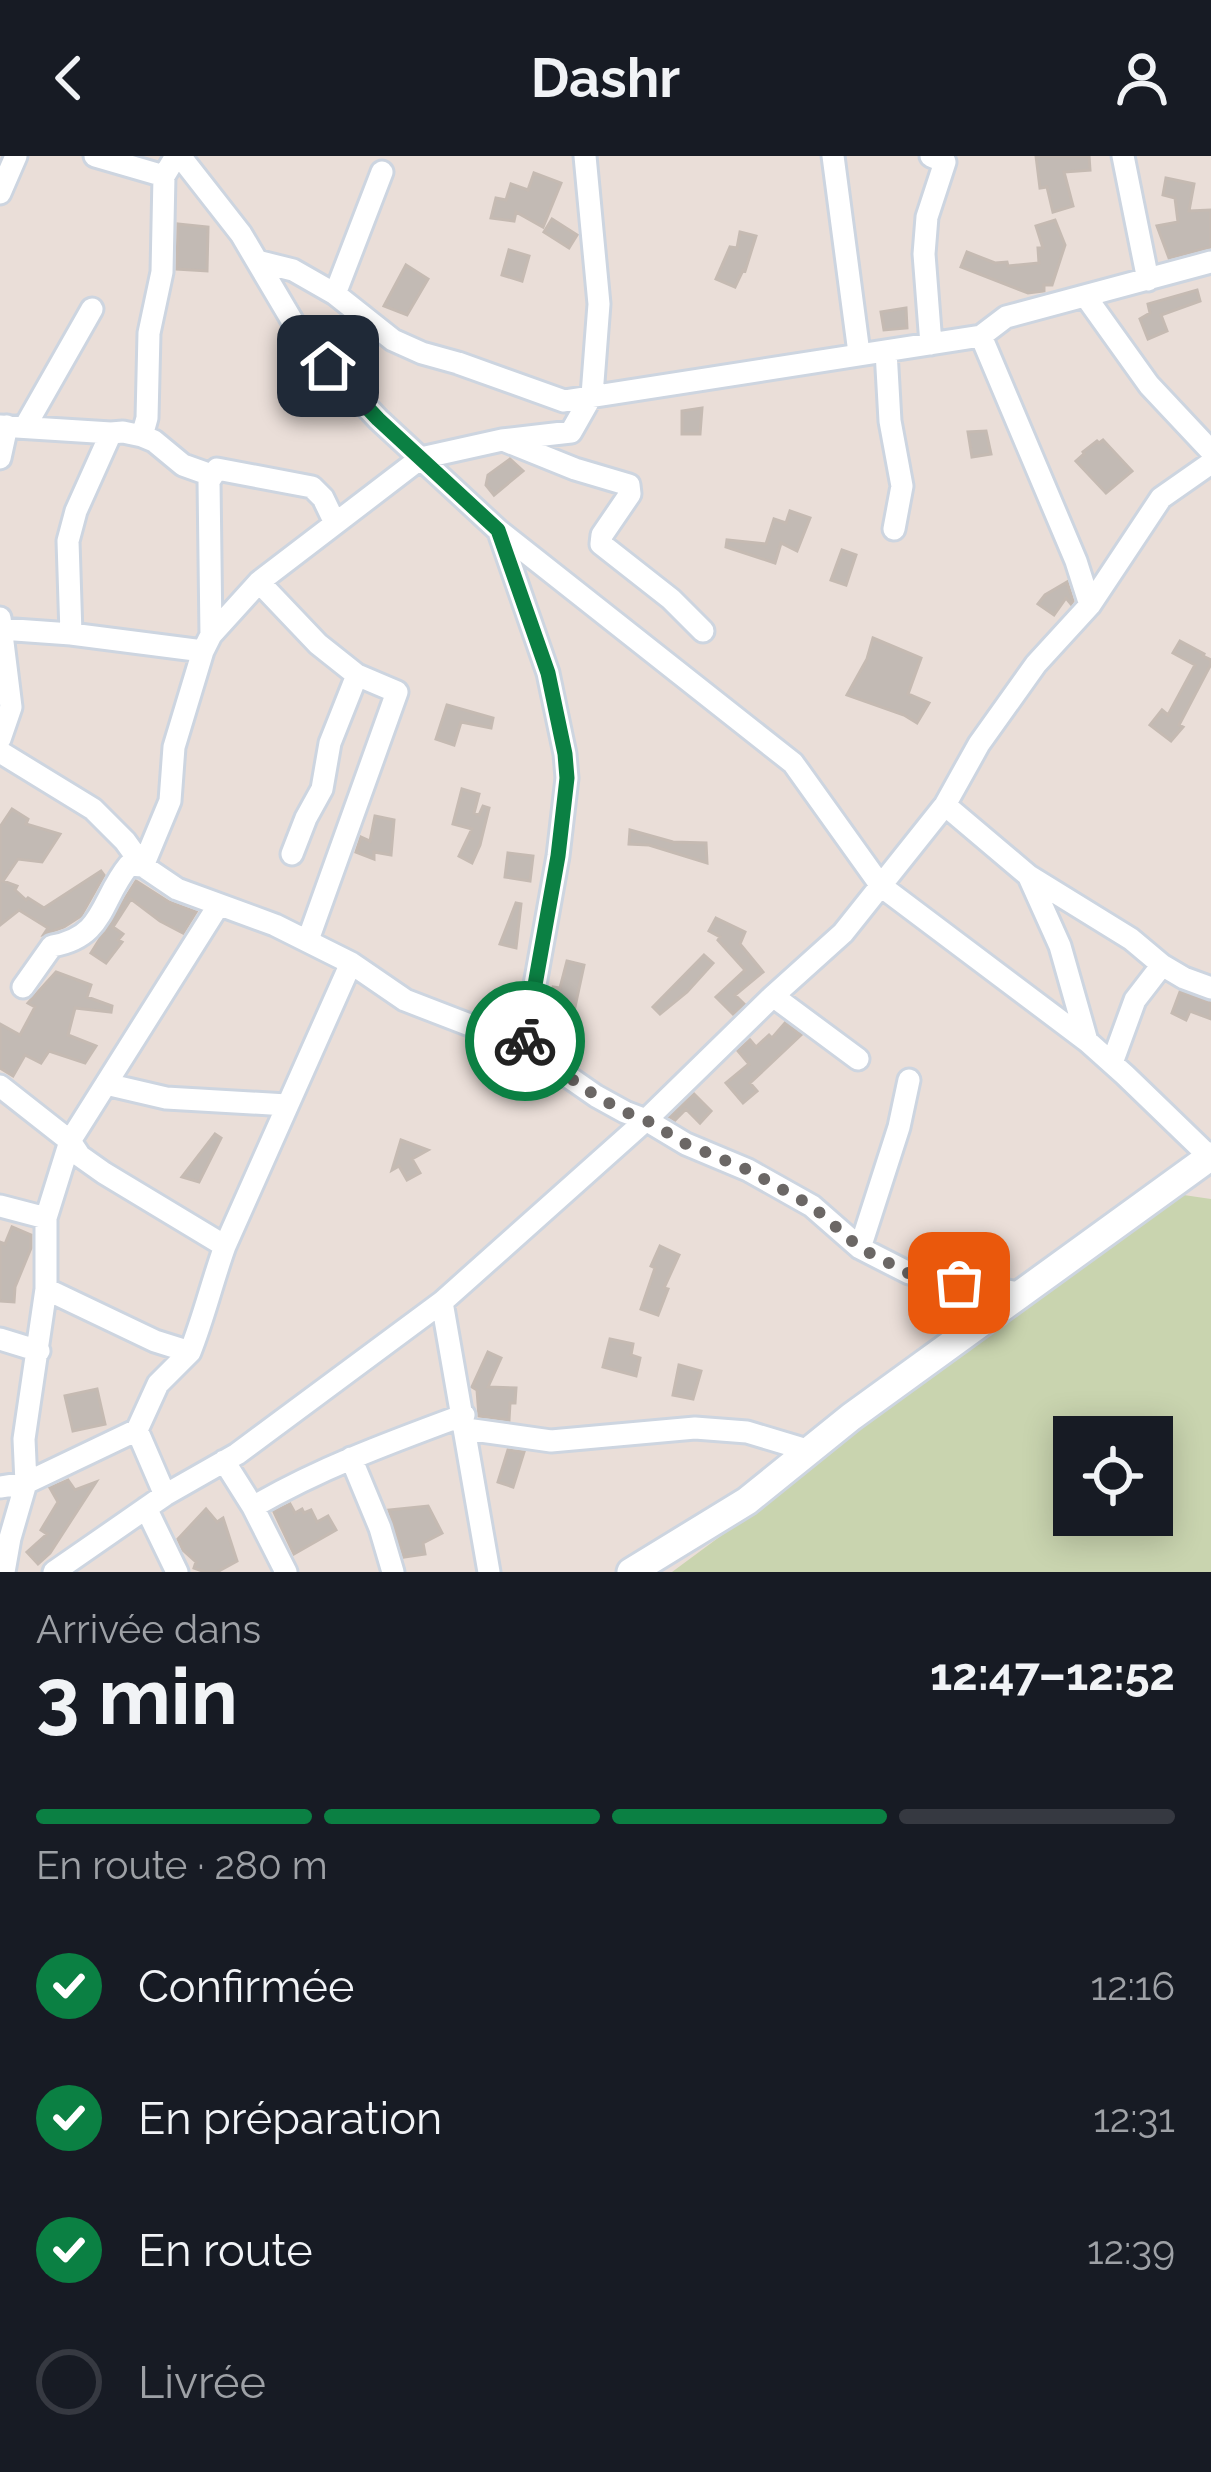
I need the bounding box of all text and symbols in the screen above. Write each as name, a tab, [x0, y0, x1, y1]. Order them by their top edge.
icon: back	[36, 45, 102, 111]
icon: person	[1109, 45, 1175, 111]
text: Dashr	[531, 46, 680, 110]
pin	[277, 315, 379, 417]
icon: home	[295, 333, 361, 399]
courier	[465, 981, 585, 1101]
icon: bike	[492, 1008, 558, 1074]
pin	[908, 1232, 1010, 1334]
icon: bag	[926, 1250, 992, 1316]
map controls	[1053, 1416, 1173, 1536]
button: locate	[1053, 1416, 1173, 1536]
text: Arrivée dans	[36, 1606, 261, 1652]
text: 12:47–12:52	[930, 1648, 1175, 1701]
text: 3 min	[36, 1651, 238, 1742]
text: En route · 280 m	[36, 1842, 328, 1888]
icon: check	[36, 1953, 102, 2019]
text: Confirmée	[138, 1960, 354, 2013]
text: 12:16	[1090, 1963, 1175, 2009]
icon: check	[36, 2085, 102, 2151]
text: En préparation	[138, 2092, 442, 2145]
text: 12:31	[1093, 2095, 1175, 2141]
icon: check	[36, 2217, 102, 2283]
text: En route	[138, 2224, 313, 2277]
text: 12:39	[1087, 2227, 1175, 2273]
text: Livrée	[138, 2356, 266, 2409]

